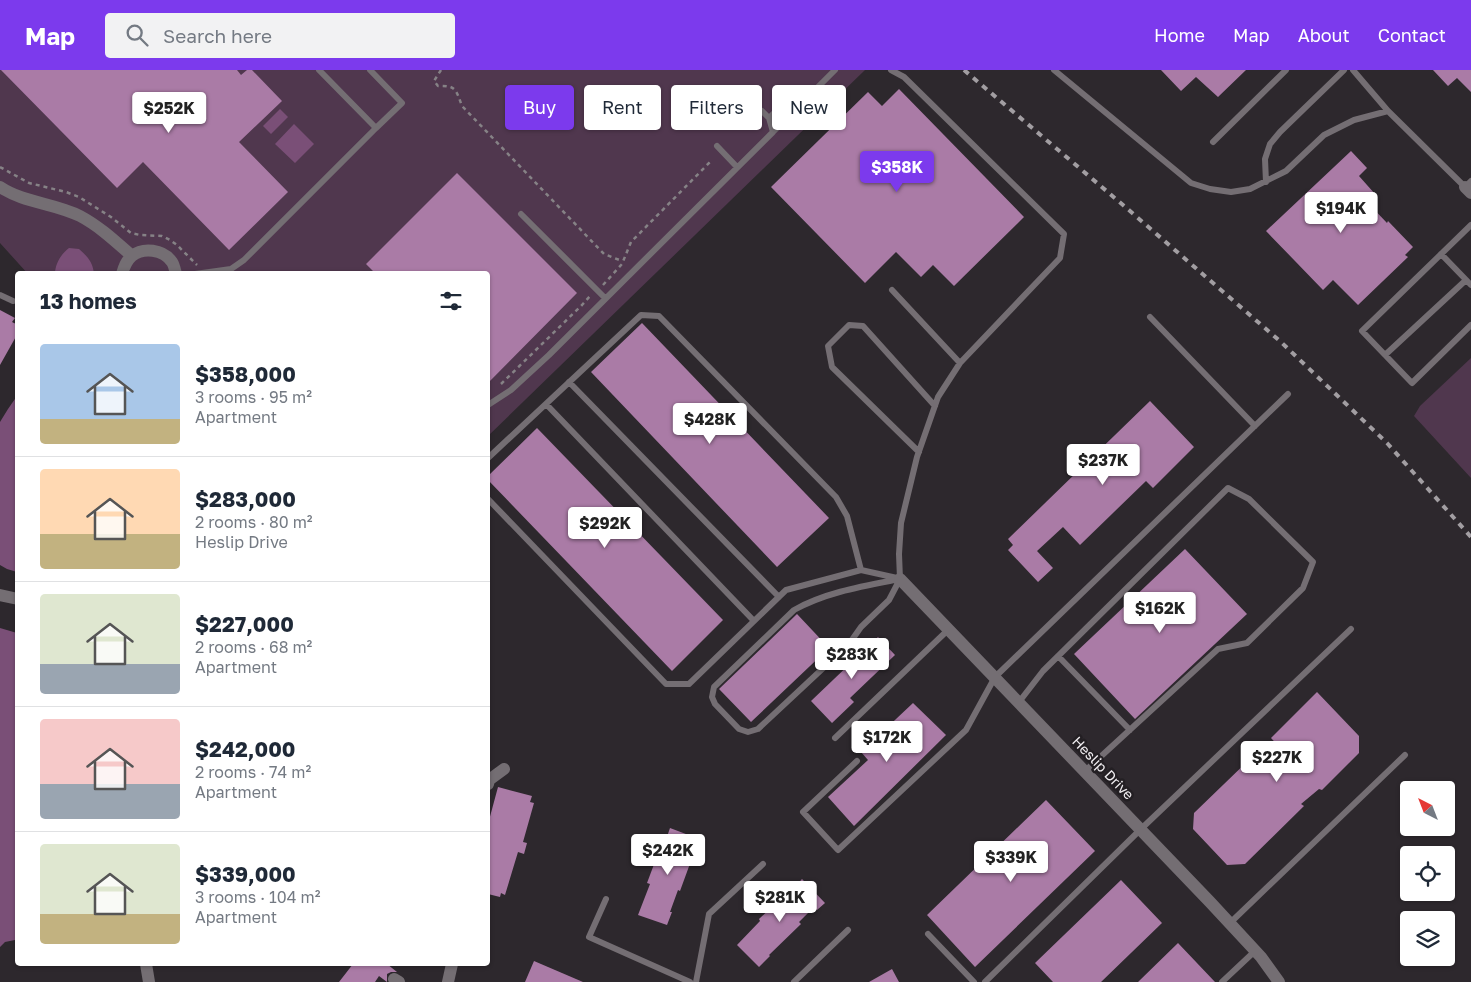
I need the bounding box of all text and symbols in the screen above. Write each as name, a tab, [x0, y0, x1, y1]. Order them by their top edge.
search box	[105, 13, 455, 58]
text: Map	[25, 21, 75, 50]
icon: search	[123, 21, 151, 49]
text: Search here	[163, 24, 272, 47]
text: Home	[1154, 24, 1205, 46]
text: Map	[1233, 24, 1270, 46]
text: About	[1298, 24, 1350, 46]
text: Contact	[1378, 24, 1446, 46]
chip: Buy	[505, 85, 574, 130]
chip: Rent	[584, 85, 661, 130]
chip: Filters	[671, 85, 762, 130]
chip: New	[772, 85, 846, 130]
pin: $252K	[134, 92, 204, 134]
text: $252K	[143, 98, 195, 118]
pin: $358K	[862, 150, 932, 193]
text: $358K	[871, 157, 923, 177]
pin: $194K	[1306, 191, 1376, 234]
text: $194K	[1316, 198, 1366, 218]
icon: filters	[437, 287, 465, 315]
text: 13 homes	[40, 288, 137, 314]
text: $358,000	[195, 361, 296, 387]
icon: home	[80, 364, 140, 424]
text: 3 rooms · 95 m²	[195, 387, 312, 407]
pin: $428K	[675, 402, 745, 445]
text: Apartment	[195, 407, 277, 427]
text: $428K	[684, 409, 736, 429]
pin: $237K	[1068, 444, 1138, 486]
text: $237K	[1078, 450, 1128, 470]
text: $283,000	[195, 486, 296, 512]
icon: home	[80, 489, 140, 549]
pin: $292K	[570, 506, 640, 549]
text: 2 rooms · 80 m²	[195, 512, 313, 532]
text: $292K	[579, 513, 631, 533]
text: Heslip Drive	[195, 532, 288, 552]
pin: $162K	[1125, 592, 1195, 634]
text: $162K	[1135, 598, 1185, 618]
text: $227,000	[195, 611, 294, 637]
icon: home	[80, 614, 140, 674]
text: 2 rooms · 68 m²	[195, 637, 312, 657]
pin: $283K	[817, 638, 887, 680]
text: $283K	[826, 644, 878, 664]
text: Apartment	[195, 657, 277, 677]
pin: $172K	[852, 720, 922, 763]
text: $172K	[862, 727, 912, 747]
street label: Heslip Drive	[1069, 733, 1138, 803]
text: $242,000	[195, 736, 296, 762]
icon: home	[80, 739, 140, 799]
pin: $227K	[1242, 740, 1312, 783]
text: $227K	[1252, 747, 1302, 767]
text: 2 rooms · 74 m²	[195, 762, 311, 782]
north arrow	[1400, 781, 1455, 836]
map controls	[1400, 781, 1455, 966]
text: Apartment	[195, 782, 277, 802]
pin: $242K	[633, 834, 703, 876]
text: $242K	[642, 840, 694, 860]
pin: $339K	[976, 840, 1046, 883]
button: locate	[1400, 846, 1455, 901]
text: $339K	[985, 847, 1037, 867]
text: $339,000	[195, 861, 296, 887]
icon: home	[80, 864, 140, 924]
pin: $281K	[745, 880, 815, 923]
text: 3 rooms · 104 m²	[195, 887, 320, 907]
text: $281K	[755, 887, 805, 907]
text: Apartment	[195, 907, 277, 927]
button: layers	[1400, 911, 1455, 966]

